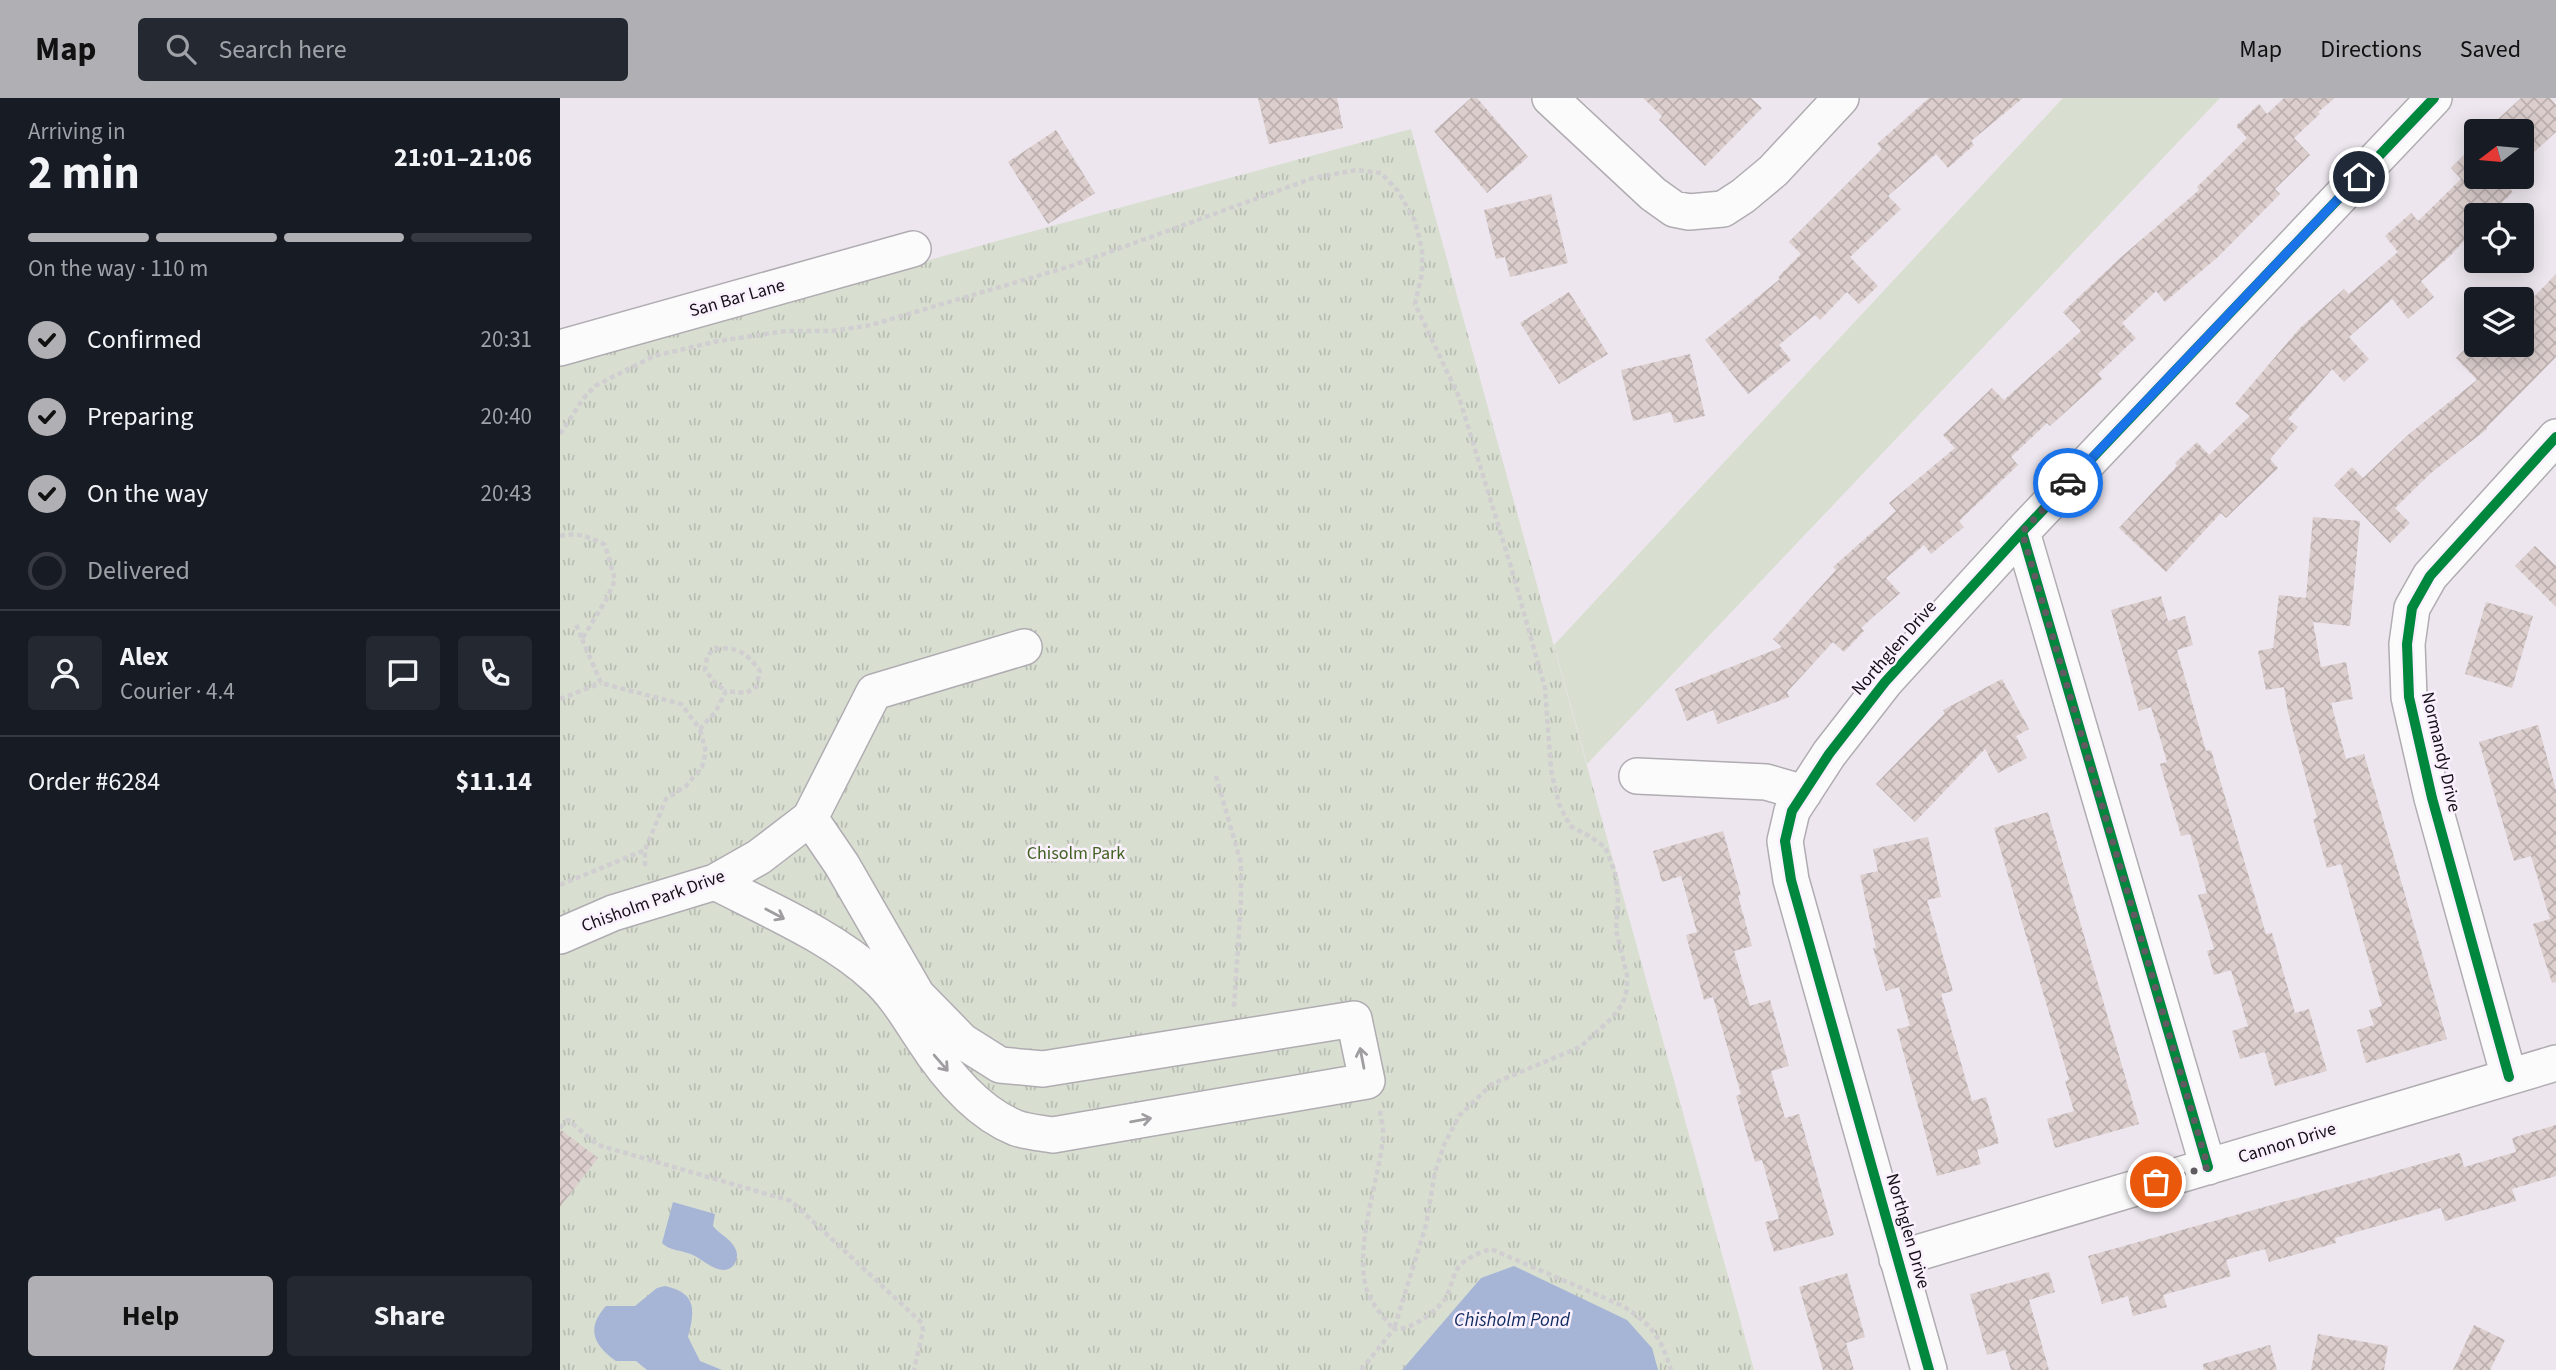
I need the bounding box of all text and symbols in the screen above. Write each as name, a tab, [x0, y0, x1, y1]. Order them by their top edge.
search box	[138, 18, 628, 81]
text: Map	[35, 26, 96, 73]
icon: search	[162, 30, 200, 68]
text: Search here	[218, 31, 347, 68]
text: Map	[2239, 32, 2282, 67]
text: Directions	[2320, 32, 2422, 67]
text: Saved	[2460, 32, 2521, 67]
text: Arriving in	[28, 115, 126, 148]
north arrow	[2464, 119, 2534, 189]
map controls	[2464, 119, 2534, 357]
text: 21:01–21:06	[394, 139, 532, 176]
text: 2 min	[28, 141, 140, 206]
pin	[2329, 147, 2389, 207]
icon: home	[2340, 158, 2378, 196]
button: locate	[2464, 203, 2534, 273]
text: On the way · 110 m	[28, 252, 208, 285]
street label: San Bar Lane	[686, 272, 788, 324]
button: layers	[2464, 287, 2534, 357]
icon: check	[28, 321, 66, 359]
text: Confirmed	[87, 321, 202, 358]
text: 20:31	[481, 323, 532, 356]
icon: check	[28, 398, 66, 436]
text: Preparing	[87, 398, 193, 435]
text: 20:40	[481, 400, 532, 433]
courier	[2033, 448, 2103, 518]
icon: car	[2049, 464, 2087, 502]
icon: check	[28, 475, 66, 513]
text: On the way	[87, 475, 208, 512]
text: 20:43	[481, 477, 532, 510]
text: Delivered	[87, 552, 190, 589]
street label: Northglen Drive	[1846, 595, 1942, 701]
button: person	[28, 636, 102, 710]
button: chat	[366, 636, 440, 710]
button: phone	[458, 636, 532, 710]
text: Alex	[120, 638, 169, 675]
text: Courier · 4.4	[120, 675, 235, 708]
street label: Normandy Drive	[2415, 690, 2467, 815]
text: Order #6284	[28, 763, 160, 800]
text: $11.14	[456, 763, 532, 800]
park label: Chisolm Park	[1027, 841, 1125, 866]
street label: Chisholm Park Drive	[578, 863, 728, 939]
one-way arrow	[764, 907, 785, 921]
one-way arrow	[1355, 1047, 1369, 1070]
one-way arrow	[933, 1054, 949, 1072]
one-way arrow	[1129, 1113, 1152, 1126]
street label: Cannon Drive	[2235, 1116, 2339, 1170]
pin	[2126, 1152, 2186, 1212]
icon: bag	[2137, 1163, 2175, 1201]
street label: Northglen Drive	[1880, 1171, 1936, 1292]
button: Help	[28, 1276, 273, 1356]
button: Share	[287, 1276, 532, 1356]
water label: Chisholm Pond	[1454, 1307, 1571, 1334]

